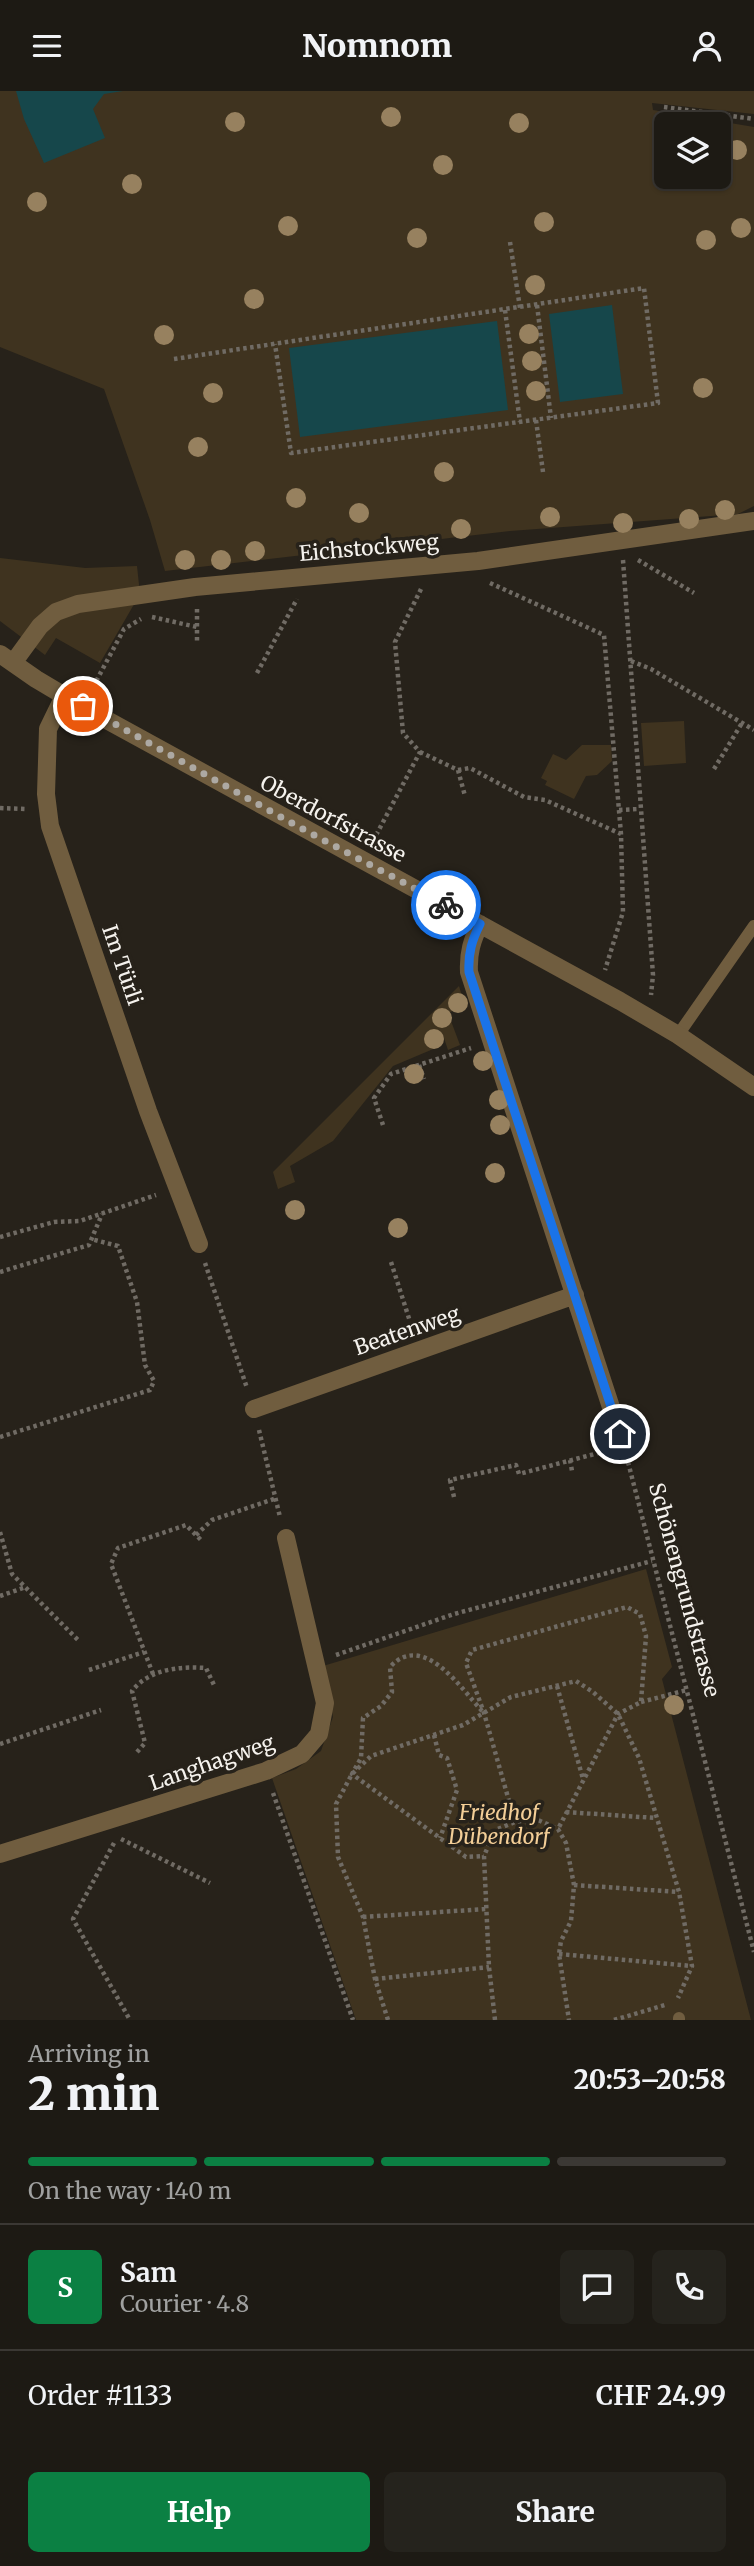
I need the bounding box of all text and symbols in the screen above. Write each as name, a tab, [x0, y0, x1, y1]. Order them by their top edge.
text: Nomnom	[302, 26, 452, 66]
icon: menu	[28, 27, 66, 65]
icon: person	[688, 27, 726, 65]
map controls	[654, 112, 731, 189]
button: layers	[654, 112, 731, 189]
street label: Eichstockweg	[298, 528, 440, 567]
pin	[53, 676, 113, 736]
icon: bag	[64, 687, 102, 725]
street label: Oberdorfstrasse	[256, 769, 411, 868]
courier	[411, 870, 481, 940]
icon: bike	[427, 886, 465, 924]
street label: Im Türli	[96, 921, 149, 1009]
street label: Beatenweg	[350, 1300, 464, 1361]
pin	[590, 1404, 650, 1464]
icon: home	[601, 1415, 639, 1453]
street label: Schönengrundstrasse	[643, 1480, 726, 1700]
street label: Langhagweg	[146, 1728, 278, 1797]
park label: Friedhof Dübendorf	[447, 1799, 553, 1850]
text: Arriving in	[28, 2039, 150, 2068]
text: 20:53–20:58	[574, 2063, 726, 2096]
text: 2 min	[28, 2065, 160, 2123]
text: On the way · 140 m	[28, 2176, 231, 2205]
button: chat	[560, 2250, 634, 2324]
button: phone	[652, 2250, 726, 2324]
text: Sam	[120, 2256, 177, 2289]
text: S	[57, 2271, 73, 2304]
text: Courier · 4.8	[120, 2289, 249, 2318]
text: Order #1133	[28, 2379, 173, 2412]
text: CHF 24.99	[596, 2379, 726, 2412]
button: Help	[28, 2472, 370, 2552]
button: Share	[384, 2472, 726, 2552]

